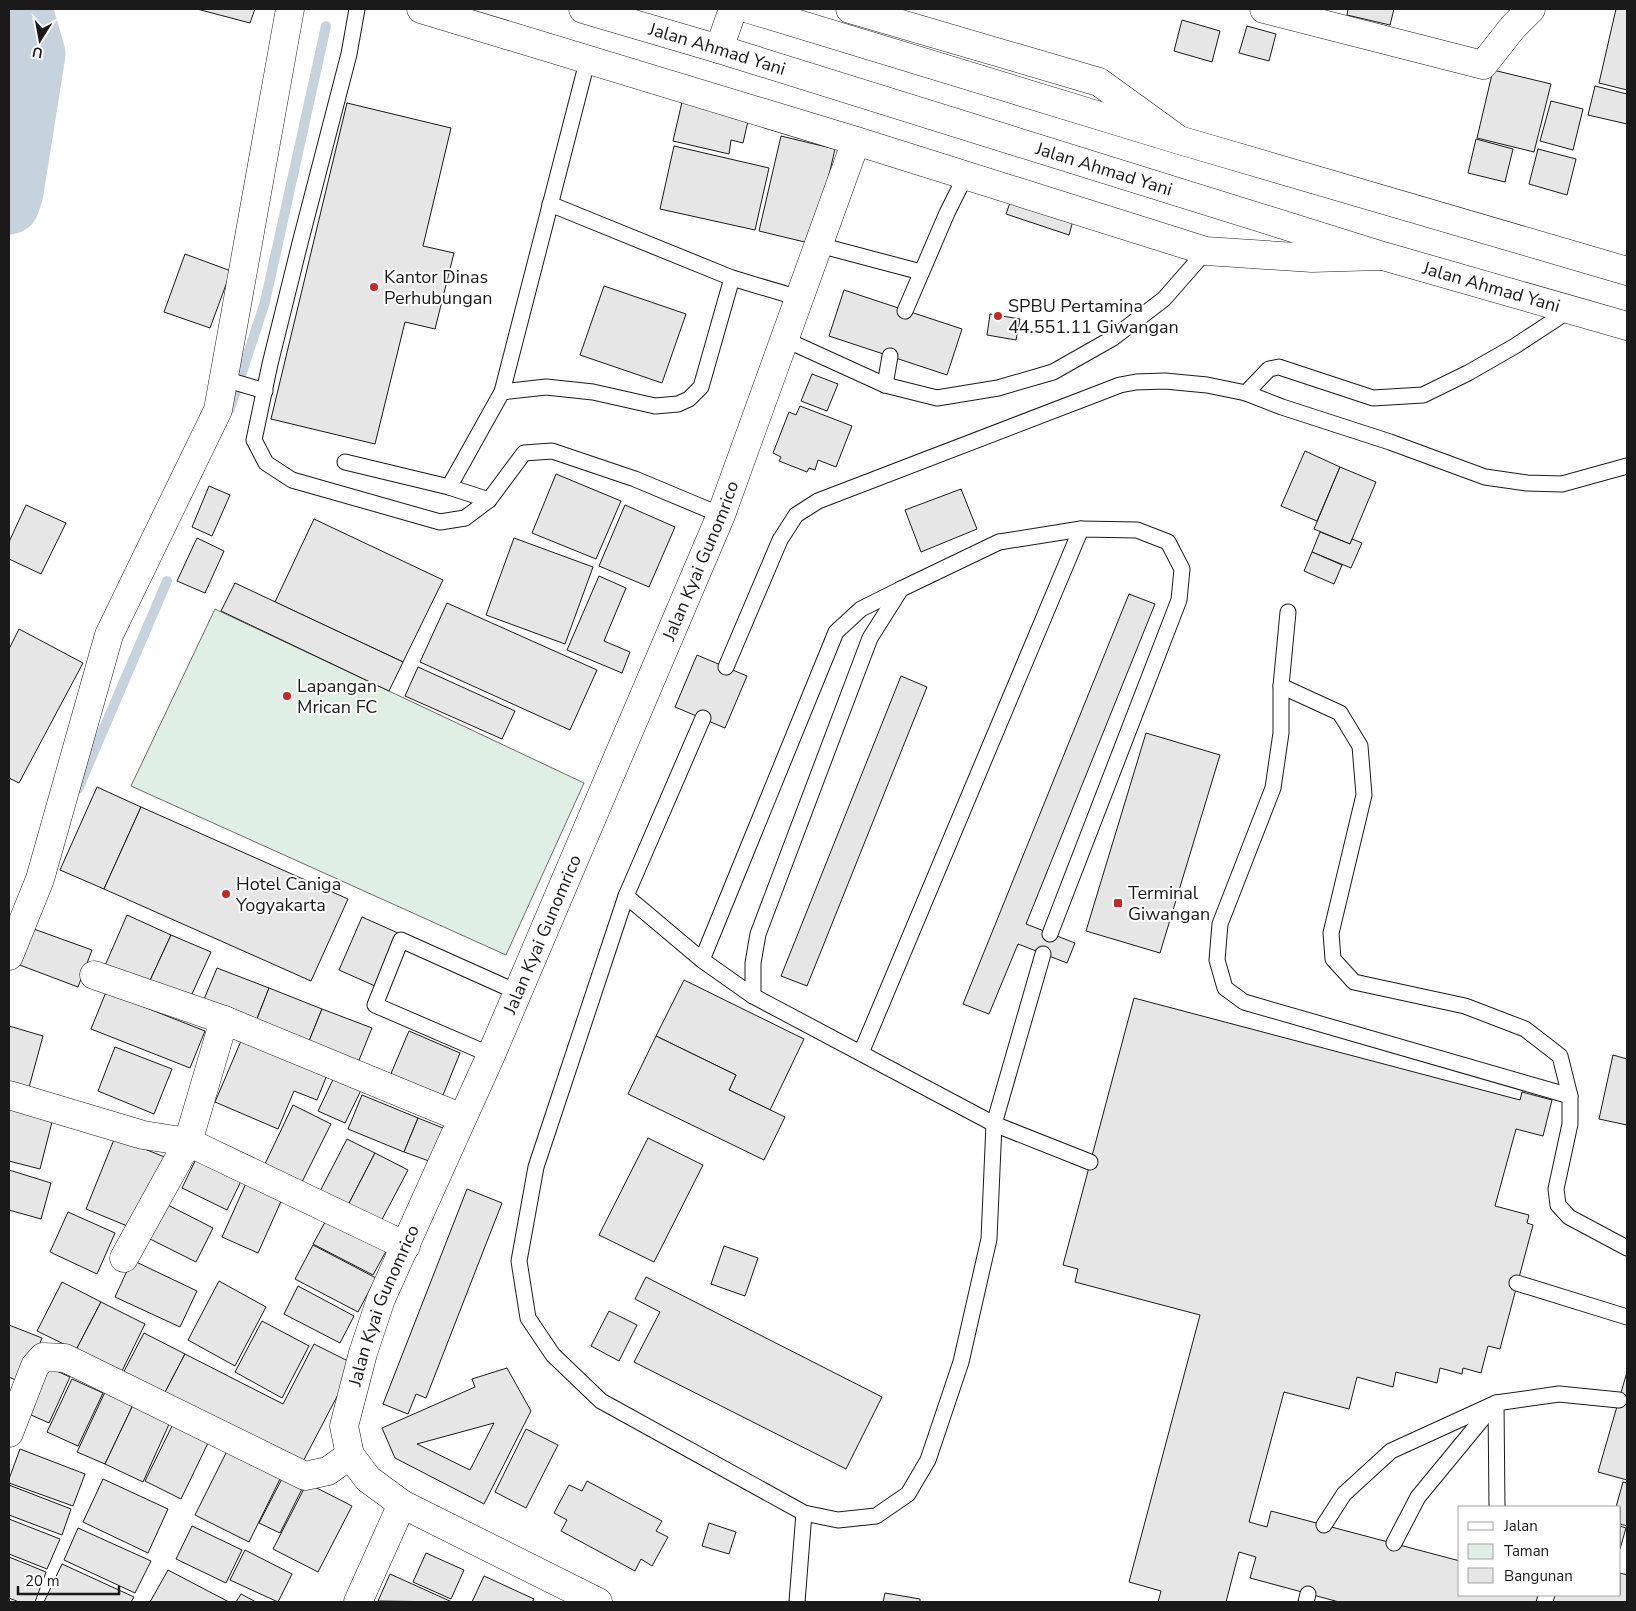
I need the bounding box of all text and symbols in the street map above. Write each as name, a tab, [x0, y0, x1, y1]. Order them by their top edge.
north arrow	[15, 15, 65, 65]
street label: Jalan Ahmad Yani	[645, 17, 789, 81]
text: U	[31, 42, 45, 63]
street label: Jalan Ahmad Yani	[1032, 136, 1175, 202]
street label: Jalan Ahmad Yani	[1419, 256, 1563, 318]
place label: Kantor Dinas Perhubungan	[384, 265, 492, 310]
marker: Kantor Dinas Perhubungan	[368, 281, 380, 293]
place label: SPBU Pertamina 44.551.11 Giwangan	[1008, 294, 1179, 339]
marker: SPBU Pertamina 44.551.11 Giwangan	[992, 310, 1004, 322]
street label: Jalan Kyai Gunomrico	[657, 477, 744, 645]
place label: Lapangan Mrican FC	[297, 674, 377, 719]
marker: Lapangan Mrican FC	[281, 690, 293, 702]
street label: Jalan Kyai Gunomrico	[497, 851, 587, 1019]
place label: Hotel Caniga Yogyakarta	[235, 872, 341, 917]
place label: Terminal Giwangan	[1128, 881, 1210, 926]
marker: Hotel Caniga Yogyakarta	[220, 888, 232, 900]
marker: Terminal Giwangan	[1112, 897, 1124, 909]
street label: Jalan Kyai Gunomrico	[343, 1221, 425, 1390]
legend	[1458, 1506, 1621, 1596]
text: Jalan	[1503, 1516, 1538, 1536]
text: Taman	[1504, 1541, 1549, 1561]
scale bar	[18, 1564, 119, 1596]
text: Bangunan	[1504, 1566, 1573, 1586]
text: 20 m	[25, 1571, 60, 1591]

